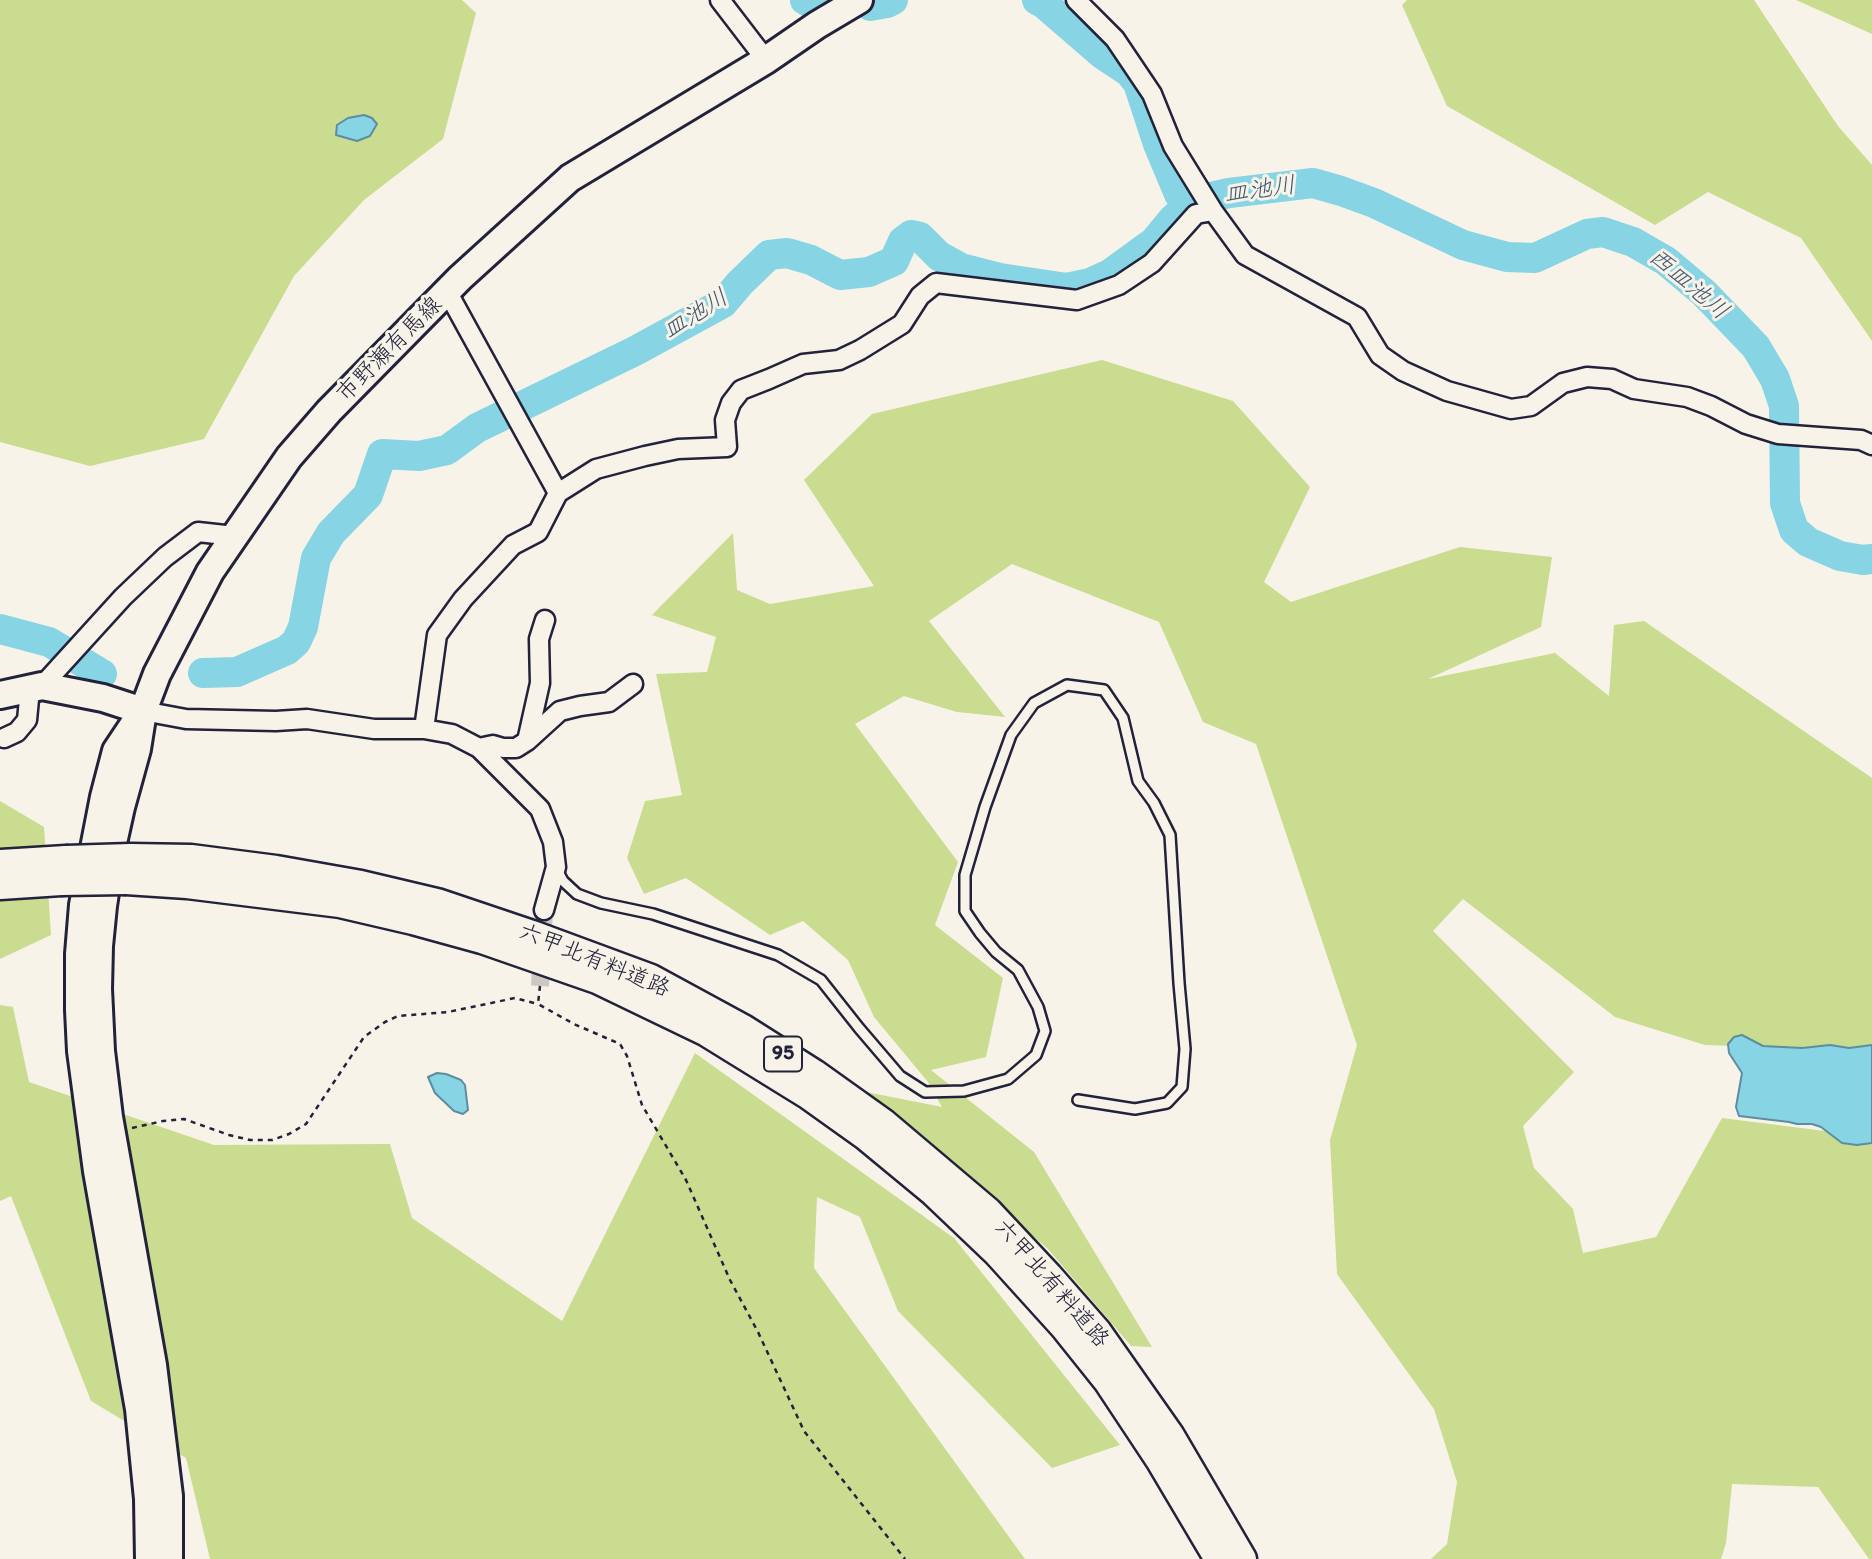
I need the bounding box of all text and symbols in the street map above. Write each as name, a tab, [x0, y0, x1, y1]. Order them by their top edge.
water label: 皿池川	[1222, 172, 1298, 210]
water label: 西皿池川	[1642, 243, 1734, 327]
water label: 皿池川	[658, 284, 734, 346]
street label: 市野瀬有馬線	[331, 291, 449, 409]
street label: 六甲北有料道路	[514, 918, 674, 1004]
road number: 95	[764, 1036, 802, 1072]
street label: 六甲北有料道路	[988, 1214, 1114, 1354]

